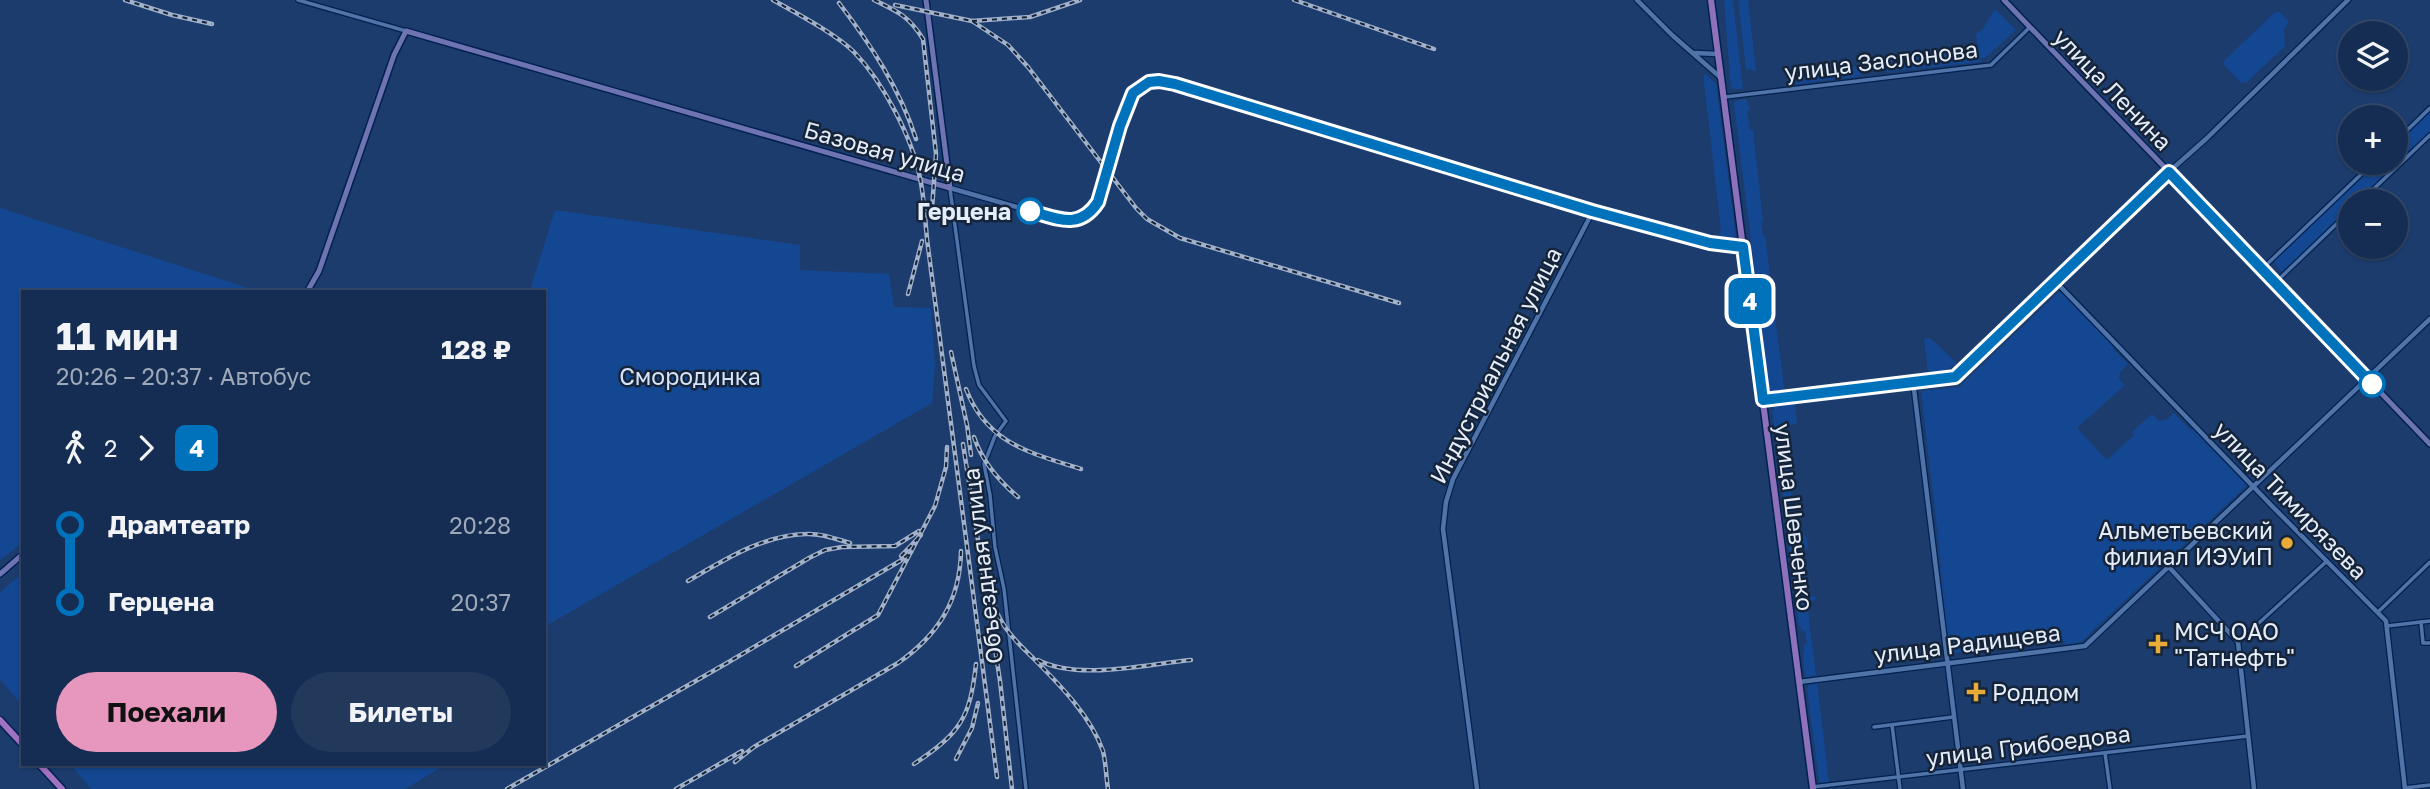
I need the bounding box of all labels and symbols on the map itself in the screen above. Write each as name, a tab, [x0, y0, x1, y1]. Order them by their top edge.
street label: улица Ленина	[2048, 22, 2178, 156]
street label: улица Заслонова	[1783, 34, 1979, 86]
street label: Базовая улица	[801, 115, 969, 187]
place label: Герцена	[917, 197, 1011, 225]
marker: Герцена	[1017, 198, 1043, 224]
street label: Индустриальная улица	[1423, 242, 1567, 488]
line badge: 4	[1727, 278, 1773, 324]
park label: Смородинка	[619, 362, 761, 390]
unlabelled marker	[2359, 371, 2385, 397]
street label: улица Тимирязева	[2208, 415, 2374, 585]
street label: улица Шевченко	[1770, 422, 1820, 612]
street label: Объездная улица	[956, 466, 1008, 666]
place label: Альметьевский филиал ИЭУиП	[2098, 516, 2273, 570]
marker: Альметьевский филиал ИЭУиП	[2279, 535, 2295, 551]
place label: МСЧ ОАО "Татнефть"	[2174, 617, 2295, 671]
street label: улица Радищева	[1872, 618, 2062, 668]
marker: МСЧ ОАО "Татнефть"	[2148, 634, 2168, 654]
place label: Роддом	[1992, 678, 2079, 706]
marker: Роддом	[1966, 682, 1986, 702]
street label: улица Грибоедова	[1924, 719, 2132, 771]

